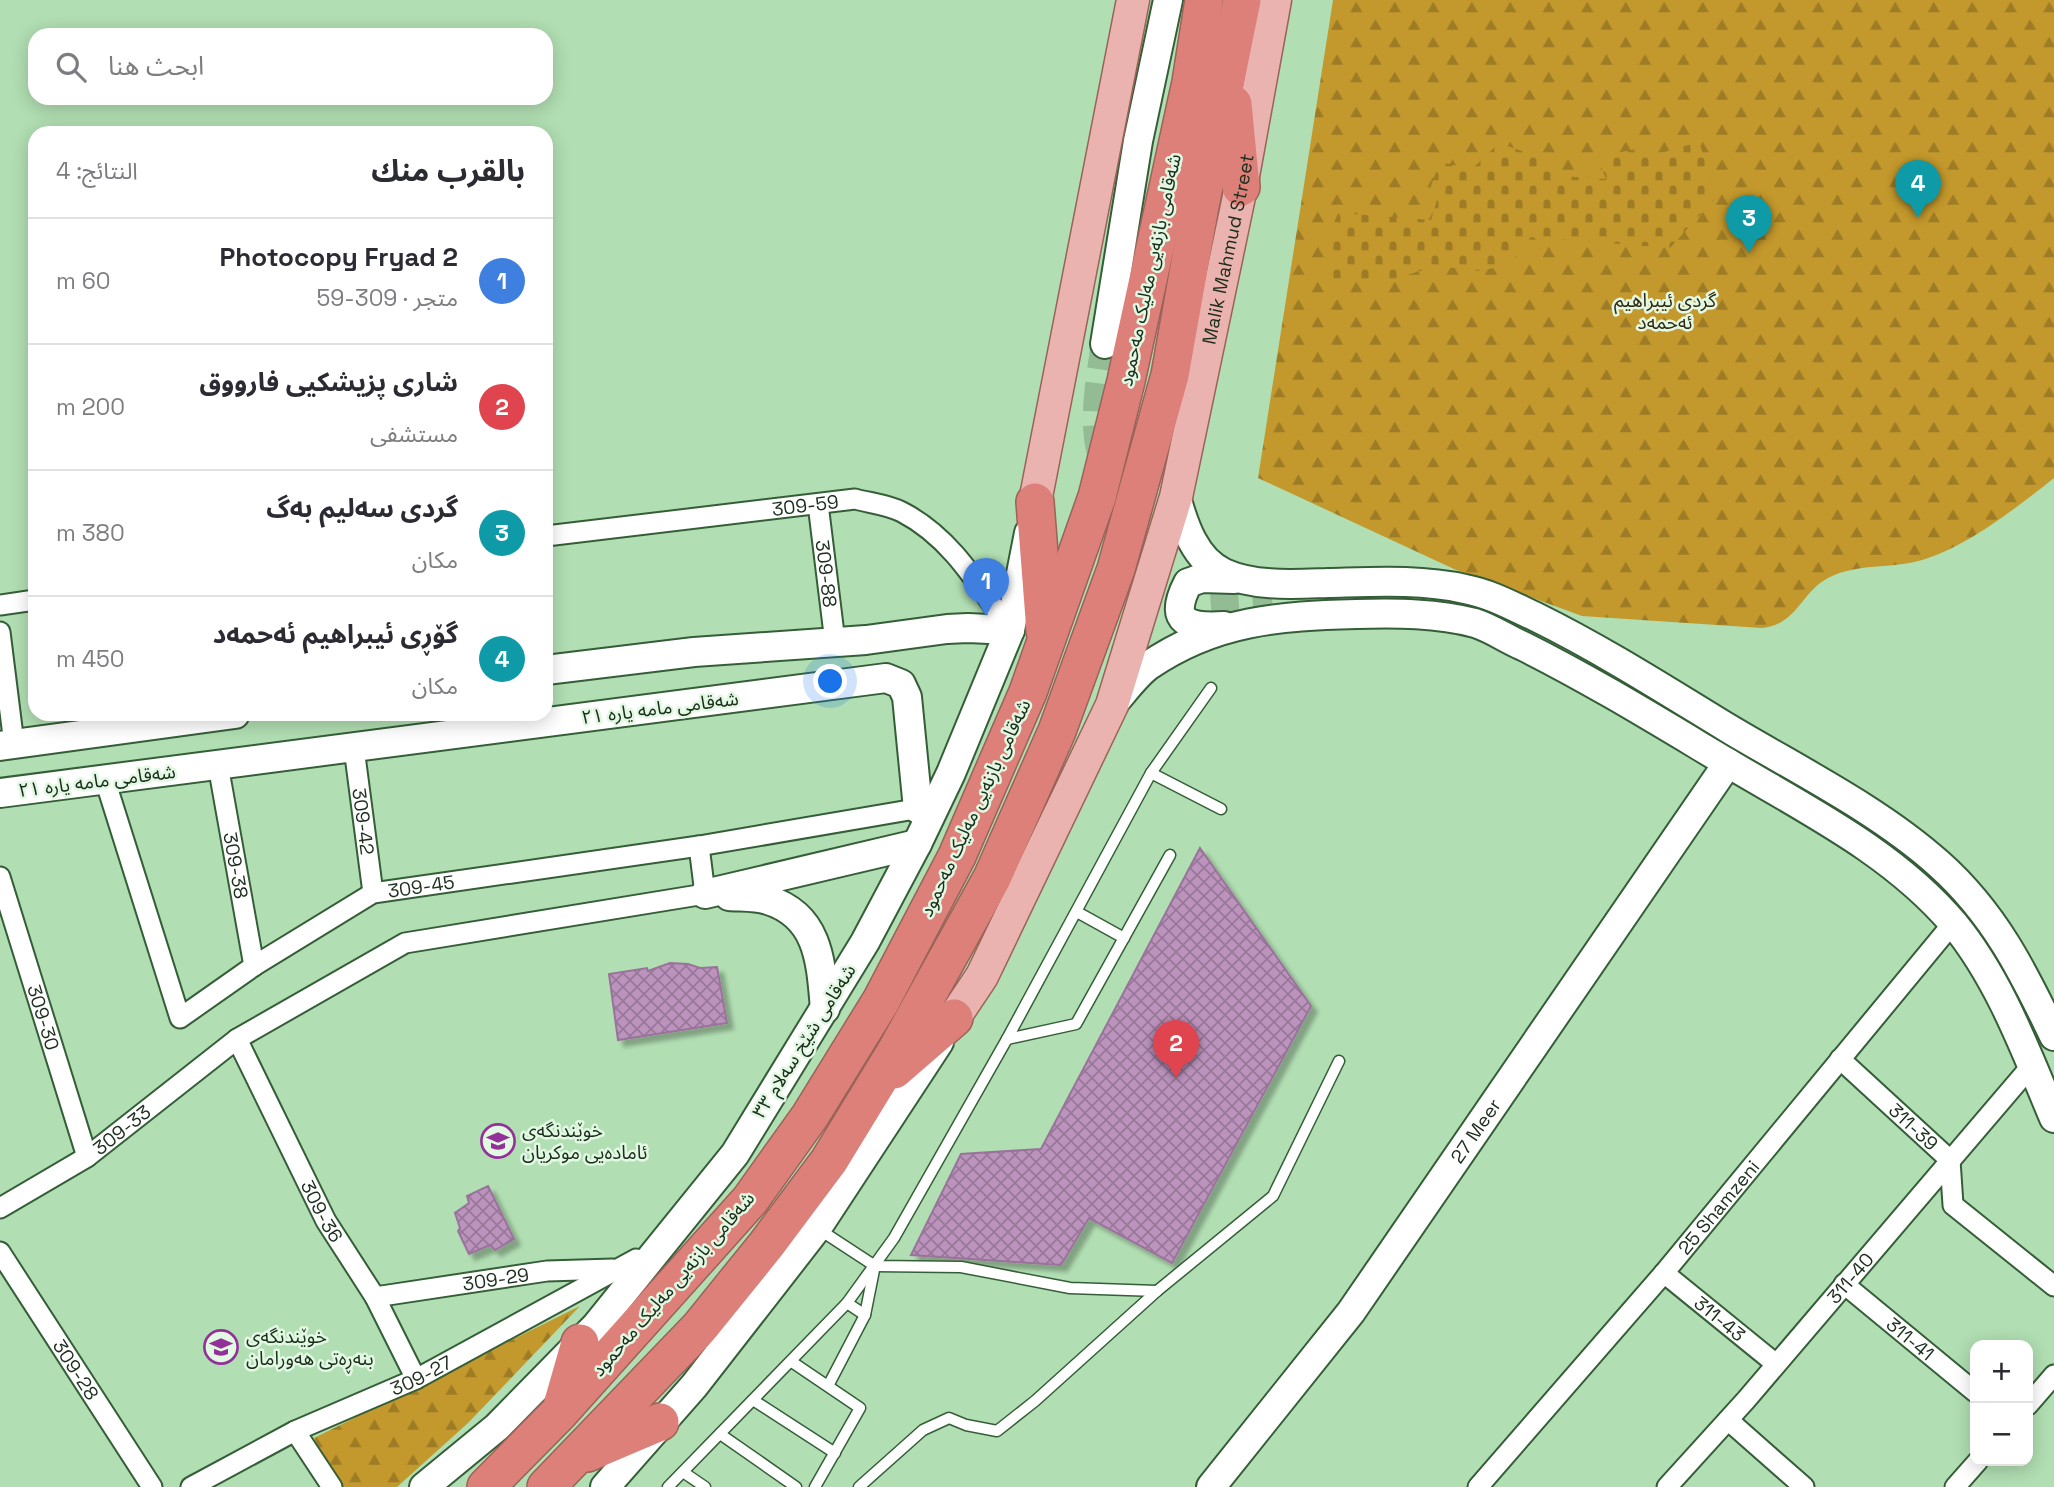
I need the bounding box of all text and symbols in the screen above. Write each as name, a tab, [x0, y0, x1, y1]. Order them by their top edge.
search box	[28, 28, 553, 105]
icon: search	[52, 48, 90, 86]
text: ابحث هنا	[108, 49, 204, 83]
text: بالقرب منك	[371, 151, 525, 190]
street label: شەقامی بازنەیی مەلیک مەحمود	[1113, 151, 1187, 389]
street label: Malik Mahmud Street	[1196, 152, 1259, 347]
text: النتائج: 4	[56, 156, 138, 186]
pin: 4	[1895, 160, 1941, 218]
pin: 3	[1726, 195, 1772, 253]
text: Photocopy Fryad 2	[220, 240, 458, 274]
text: 60 m	[56, 266, 111, 296]
text: 1	[497, 266, 507, 296]
text: متجر · 309-59	[316, 283, 458, 313]
park label: گردی ئیبراھیم ئەحمەد	[1614, 288, 1717, 335]
text: شاری پزیشکیی فارووق	[200, 365, 458, 399]
text: 200 m	[56, 392, 125, 422]
text: 2	[495, 392, 509, 422]
text: مستشفى	[370, 419, 458, 449]
street label: 309-59	[770, 489, 840, 521]
text: گردی سەلیم بەگ	[266, 491, 458, 525]
text: 380 m	[56, 518, 125, 548]
text: 3	[495, 518, 509, 548]
street label: 309-88	[810, 538, 843, 609]
text: مكان	[412, 545, 458, 575]
pin: 1	[963, 558, 1009, 616]
text: گۆڕی ئیبراھیم ئەحمەد	[213, 617, 458, 651]
text: 450 m	[56, 644, 125, 674]
text: 4	[495, 644, 509, 674]
your location	[813, 664, 847, 698]
text: مكان	[412, 671, 458, 701]
street label: شەقامی مامە یارە ٢١	[580, 686, 740, 730]
street label: شەقامی بازنەیی مەلیک مەحمود	[914, 695, 1036, 921]
street label: شەقامی مامە یارە ٢١	[17, 759, 177, 803]
street label: 309-42	[347, 786, 380, 856]
street label: 309-38	[218, 830, 254, 901]
street label: 309-45	[386, 869, 456, 903]
street label: شەقامی شێخ سەلام ٣٣	[746, 959, 863, 1124]
street label: 309-30	[22, 981, 66, 1053]
pin: 2	[1153, 1020, 1199, 1078]
street label: 27 Meer	[1445, 1094, 1506, 1168]
street label: 311-39	[1884, 1098, 1944, 1156]
street label: 309-33	[88, 1099, 156, 1160]
place label: خوێندنگەی ئامادەیی موکریان	[522, 1118, 647, 1165]
school or university icon: خوێندنگەی ئامادەیی موکریان	[479, 1122, 517, 1160]
street label: 25 Shamzeni	[1672, 1155, 1765, 1260]
street label: 309-36	[295, 1176, 349, 1247]
street label: شەقامی بازنەیی مەلیک مەحمود	[586, 1186, 760, 1382]
street label: 311-40	[1821, 1247, 1879, 1309]
street label: 309-29	[461, 1261, 531, 1296]
street label: 311-43	[1689, 1290, 1751, 1347]
street label: 311-41	[1881, 1312, 1940, 1366]
place label: خوێندنگەی بنەڕەتی هەورامان	[246, 1324, 374, 1374]
school or university icon: خوێندنگەی بنەڕەتی هەورامان	[202, 1328, 240, 1366]
street label: 309-28	[47, 1335, 105, 1405]
map controls	[1970, 1340, 2033, 1466]
button: +	[1970, 1340, 2033, 1403]
street label: 309-27	[386, 1349, 457, 1401]
button: −	[1970, 1403, 2033, 1466]

